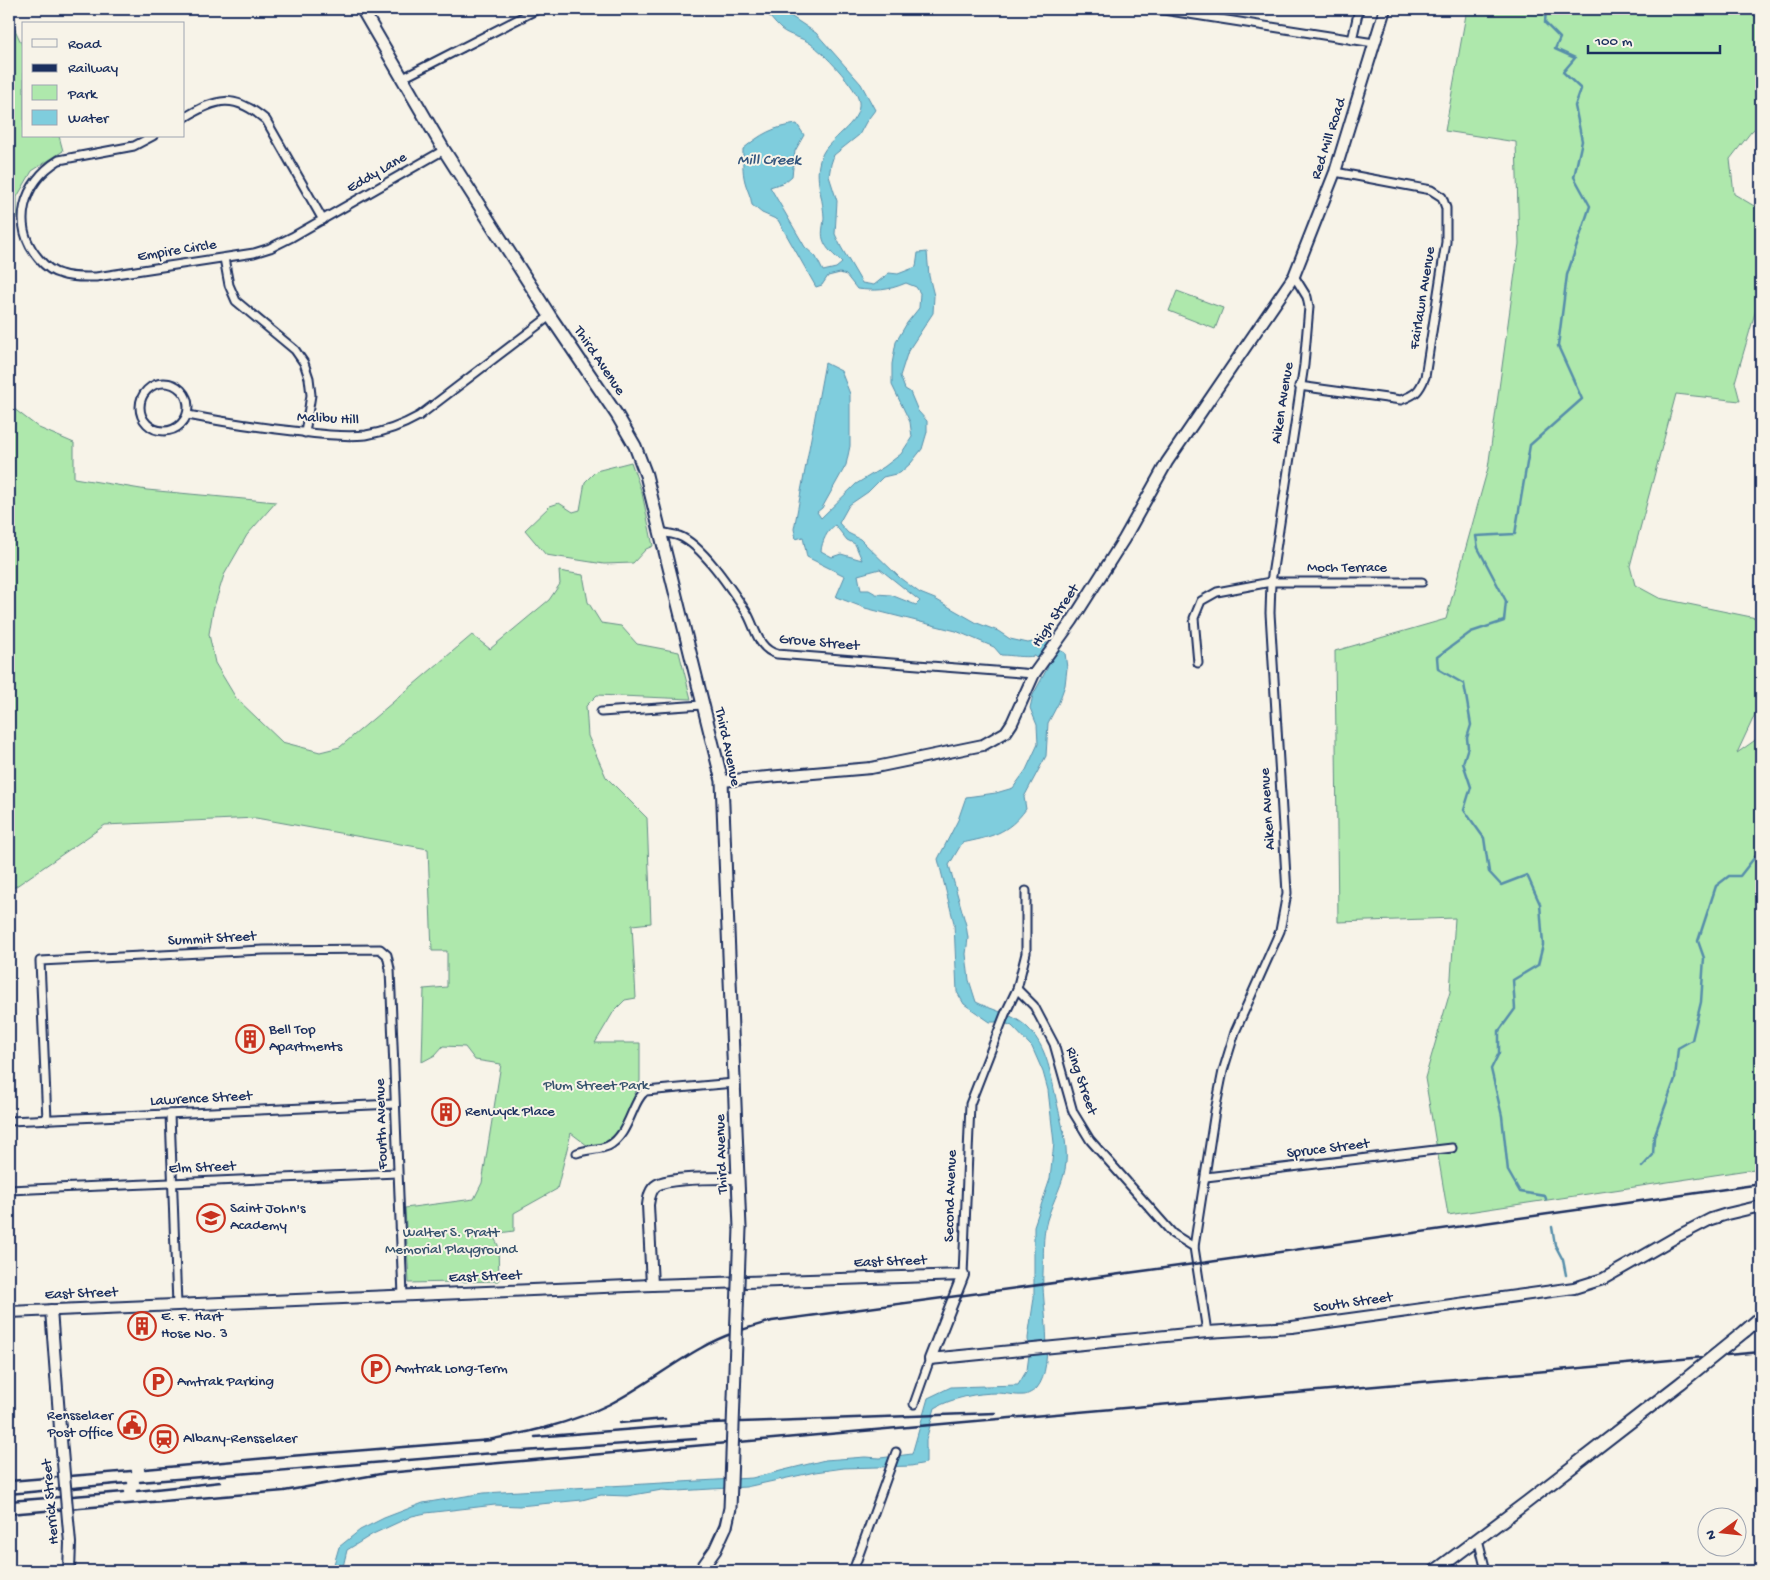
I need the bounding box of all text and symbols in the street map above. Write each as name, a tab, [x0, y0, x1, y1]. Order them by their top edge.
legend	[22, 22, 185, 138]
scale bar	[1588, 22, 1720, 54]
text: 100 m	[1594, 33, 1633, 51]
text: Road	[68, 36, 102, 54]
text: Railway	[68, 60, 119, 78]
text: Park	[67, 86, 98, 104]
street label: Red Mill Road	[1307, 95, 1351, 182]
text: Water	[68, 110, 110, 128]
street label: Eddy Lane	[344, 148, 411, 197]
water label: Mill Creek	[737, 152, 803, 171]
street label: Empire Circle	[136, 236, 218, 266]
street label: Fairlawn Avenue	[1406, 245, 1440, 352]
street label: Third Avenue	[569, 322, 629, 399]
street label: Aiken Avenue	[1268, 361, 1298, 445]
street label: Malibu Hill	[296, 408, 360, 430]
street label: Moch Terrace	[1307, 559, 1387, 577]
street label: High Street	[1028, 580, 1085, 651]
street label: Grove Street	[778, 631, 862, 656]
street label: Third Avenue	[710, 705, 744, 788]
street label: Aiken Avenue	[1256, 767, 1280, 851]
street label: Summit Street	[167, 928, 258, 950]
place label: Bell Top Apartments	[268, 1021, 343, 1056]
building icon: Bell Top Apartments	[235, 1024, 265, 1054]
street label: Ring Street	[1061, 1045, 1102, 1119]
park label: Plum Street Park	[543, 1077, 650, 1095]
street label: Fourth Avenue	[371, 1078, 393, 1171]
street label: Lawrence Street	[150, 1087, 254, 1111]
building icon: Renwyck Place	[431, 1097, 461, 1127]
place label: Renwyck Place	[465, 1103, 555, 1121]
street label: Third Avenue	[712, 1114, 732, 1195]
street label: Spruce Street	[1286, 1135, 1372, 1163]
street label: Second Avenue	[940, 1149, 962, 1242]
street label: Elm Street	[168, 1158, 238, 1178]
place label: Saint John's Academy	[230, 1200, 306, 1235]
school or university icon: Saint John's Academy	[196, 1203, 226, 1233]
park label: Walter S. Pratt Memorial Playground	[385, 1224, 518, 1259]
street label: East Street	[853, 1252, 929, 1272]
street label: East Street	[448, 1267, 524, 1287]
street label: East Street	[44, 1284, 120, 1304]
street label: South Street	[1312, 1288, 1395, 1317]
place label: E. F. Hart Hose No. 3	[161, 1308, 228, 1343]
building icon: E. F. Hart Hose No. 3	[127, 1311, 157, 1341]
parking icon: Amtrak Long-Term	[361, 1354, 391, 1384]
place label: Amtrak Long-Term	[395, 1360, 508, 1378]
parking icon: Amtrak Parking	[143, 1367, 173, 1397]
place label: Amtrak Parking	[177, 1373, 274, 1391]
place label: Rensselaer Post Office	[46, 1407, 115, 1442]
public building icon: Rensselaer Post Office	[117, 1410, 147, 1440]
station icon: Albany-Rensselaer	[149, 1424, 179, 1454]
place label: Albany-Rensselaer	[183, 1430, 299, 1448]
street label: Herrick Street	[38, 1457, 64, 1545]
north arrow	[1698, 1508, 1748, 1558]
text: N	[1702, 1528, 1721, 1541]

